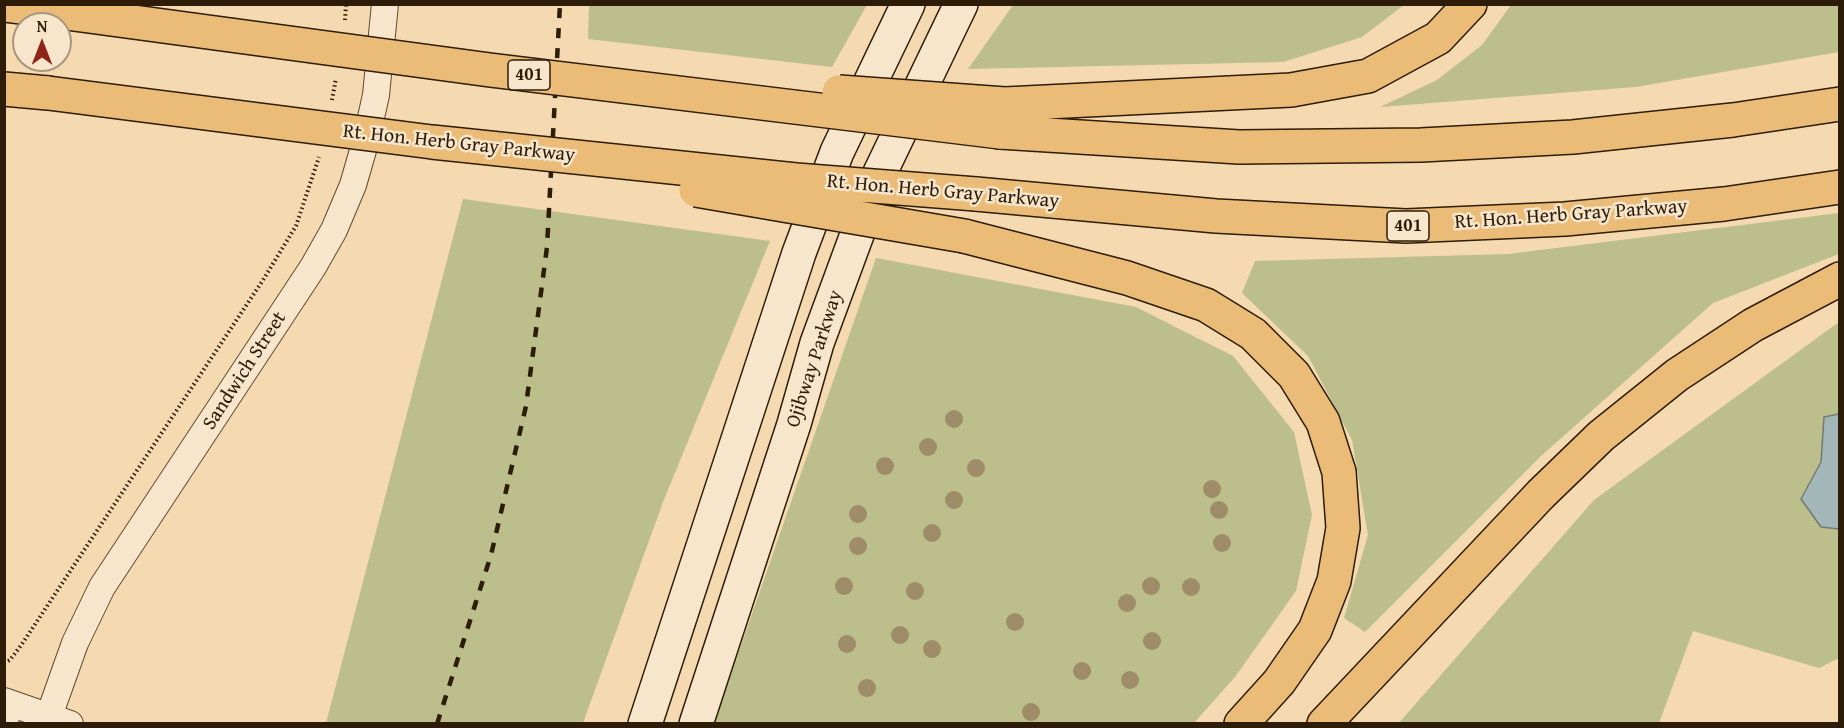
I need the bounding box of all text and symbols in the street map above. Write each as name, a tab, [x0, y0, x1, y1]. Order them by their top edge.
north arrow	[12, 12, 72, 72]
text: N	[37, 14, 47, 38]
road number: 401	[508, 60, 550, 90]
street label: Rt. Hon. Herb Gray Parkway	[342, 120, 576, 168]
street label: Rt. Hon. Herb Gray Parkway	[826, 170, 1060, 214]
street label: Rt. Hon. Herb Gray Parkway	[1454, 195, 1688, 235]
road number: 401	[1387, 211, 1429, 241]
street label: Ojibway Parkway	[781, 287, 849, 431]
street label: Sandwich Street	[198, 308, 292, 434]

